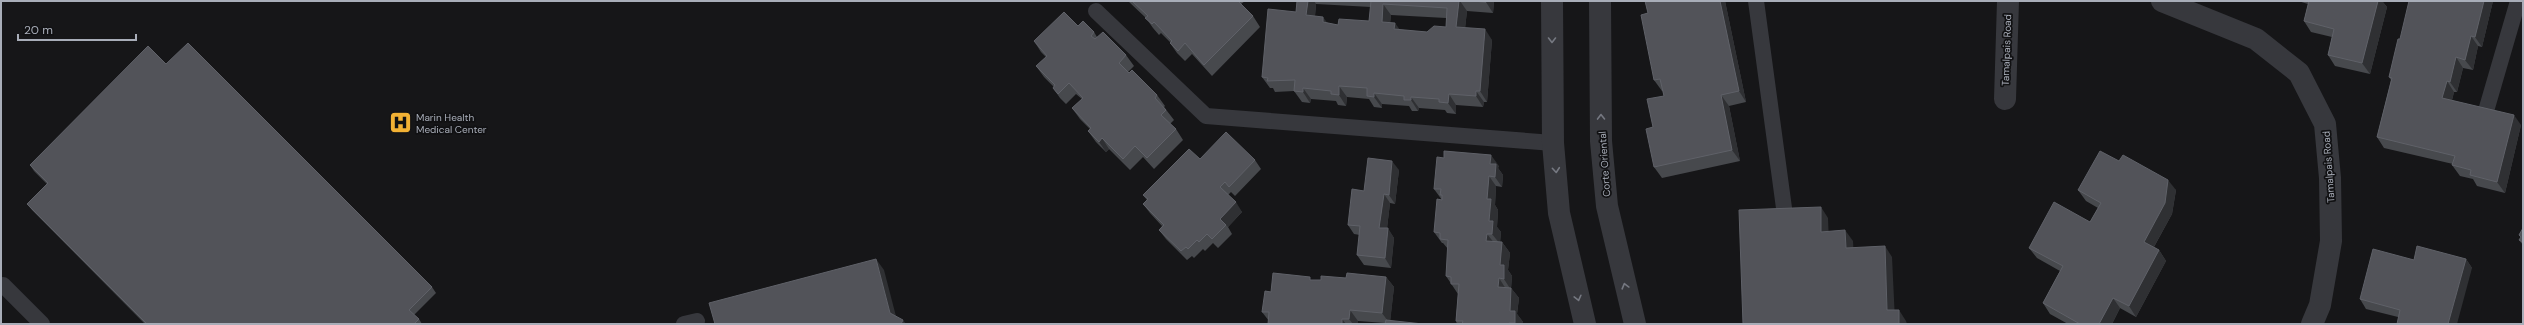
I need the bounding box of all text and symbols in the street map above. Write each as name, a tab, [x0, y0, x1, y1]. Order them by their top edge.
street label: Tamalpais Road	[1999, 14, 2014, 86]
scale bar	[18, 16, 136, 42]
text: 20 m	[24, 22, 53, 38]
one-way arrow	[1548, 37, 1556, 43]
hospital icon: Marin Health Medical Center	[388, 110, 414, 136]
place label: Marin Health Medical Center	[416, 111, 487, 136]
one-way arrow	[1597, 114, 1605, 120]
street label: Corte Oriental	[1596, 131, 1613, 197]
street label: Tamalpais Road	[2320, 131, 2337, 203]
one-way arrow	[1551, 167, 1560, 173]
one-way arrow	[1622, 283, 1630, 290]
one-way arrow	[1574, 294, 1582, 301]

